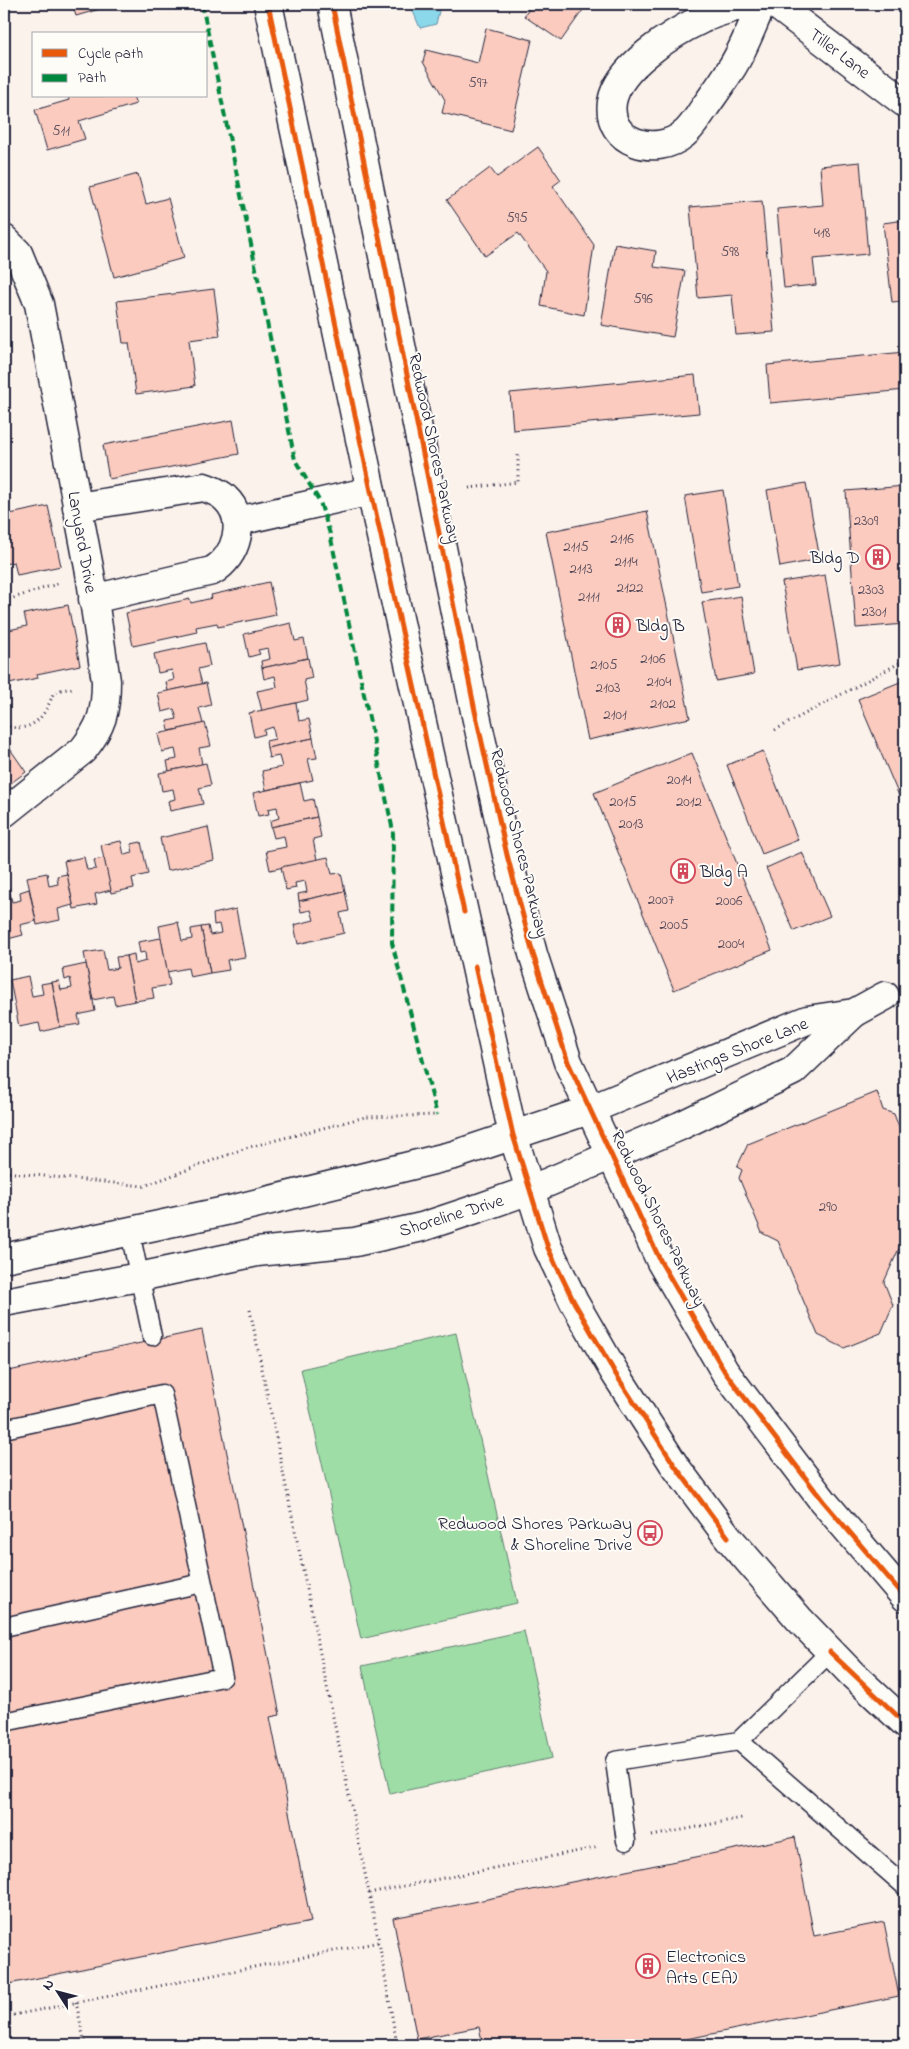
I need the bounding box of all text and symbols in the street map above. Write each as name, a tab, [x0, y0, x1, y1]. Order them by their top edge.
street label: Tiller Lane	[803, 23, 876, 87]
legend	[32, 32, 208, 98]
text: Cycle path	[78, 43, 143, 66]
text: Path	[78, 67, 106, 89]
house number: 597	[468, 72, 488, 94]
house number: 511	[52, 120, 70, 142]
house number: 595	[506, 207, 528, 229]
house number: 418	[814, 222, 831, 244]
house number: 598	[721, 241, 740, 263]
house number: 596	[633, 288, 653, 310]
street label: Redwood Shores Parkway	[400, 351, 466, 546]
street label: Lanyard Drive	[59, 489, 103, 596]
house number: 2309	[854, 510, 879, 532]
house number: 2116	[610, 528, 634, 550]
house number: 2115	[563, 536, 589, 558]
building icon: Bldg D	[865, 544, 891, 570]
place label: Bldg D	[809, 546, 860, 573]
house number: 2114	[614, 551, 638, 573]
house number: 2113	[569, 558, 593, 580]
house number: 2122	[616, 577, 644, 599]
house number: 2303	[858, 579, 884, 601]
house number: 2111	[578, 586, 600, 608]
house number: 2301	[862, 601, 887, 623]
building icon: Bldg B	[605, 612, 631, 638]
place label: Bldg B	[635, 614, 685, 641]
house number: 2106	[640, 648, 666, 670]
house number: 2105	[590, 654, 618, 676]
house number: 2104	[647, 671, 671, 693]
house number: 2103	[596, 677, 620, 699]
house number: 2102	[650, 693, 677, 715]
house number: 2101	[603, 704, 627, 726]
street label: Redwood Shores Parkway	[482, 746, 554, 941]
house number: 2014	[667, 769, 691, 791]
house number: 2015	[609, 791, 637, 813]
house number: 2012	[676, 791, 703, 813]
house number: 2013	[619, 813, 643, 835]
building icon: Bldg A	[670, 858, 696, 884]
place label: Bldg A	[699, 860, 748, 887]
house number: 2007	[648, 889, 674, 911]
house number: 2006	[715, 890, 743, 912]
house number: 2005	[660, 914, 689, 936]
house number: 2004	[718, 933, 744, 955]
street label: Hastings Shore Lane	[663, 1011, 813, 1093]
street label: Redwood Shores Parkway	[603, 1126, 711, 1312]
street label: Shoreline Drive	[396, 1188, 508, 1245]
house number: 290	[819, 1196, 838, 1218]
place label: Redwood Shores Parkway & Shoreline Drive	[438, 1512, 633, 1559]
bus stop icon: Redwood Shores Parkway & Shoreline Drive	[637, 1520, 663, 1546]
place label: Electronics Arts (EA)	[666, 1945, 746, 1992]
building icon: Electronics Arts (EA)	[635, 1953, 661, 1979]
north arrow	[32, 1966, 82, 2016]
text: N	[37, 1975, 60, 1995]

